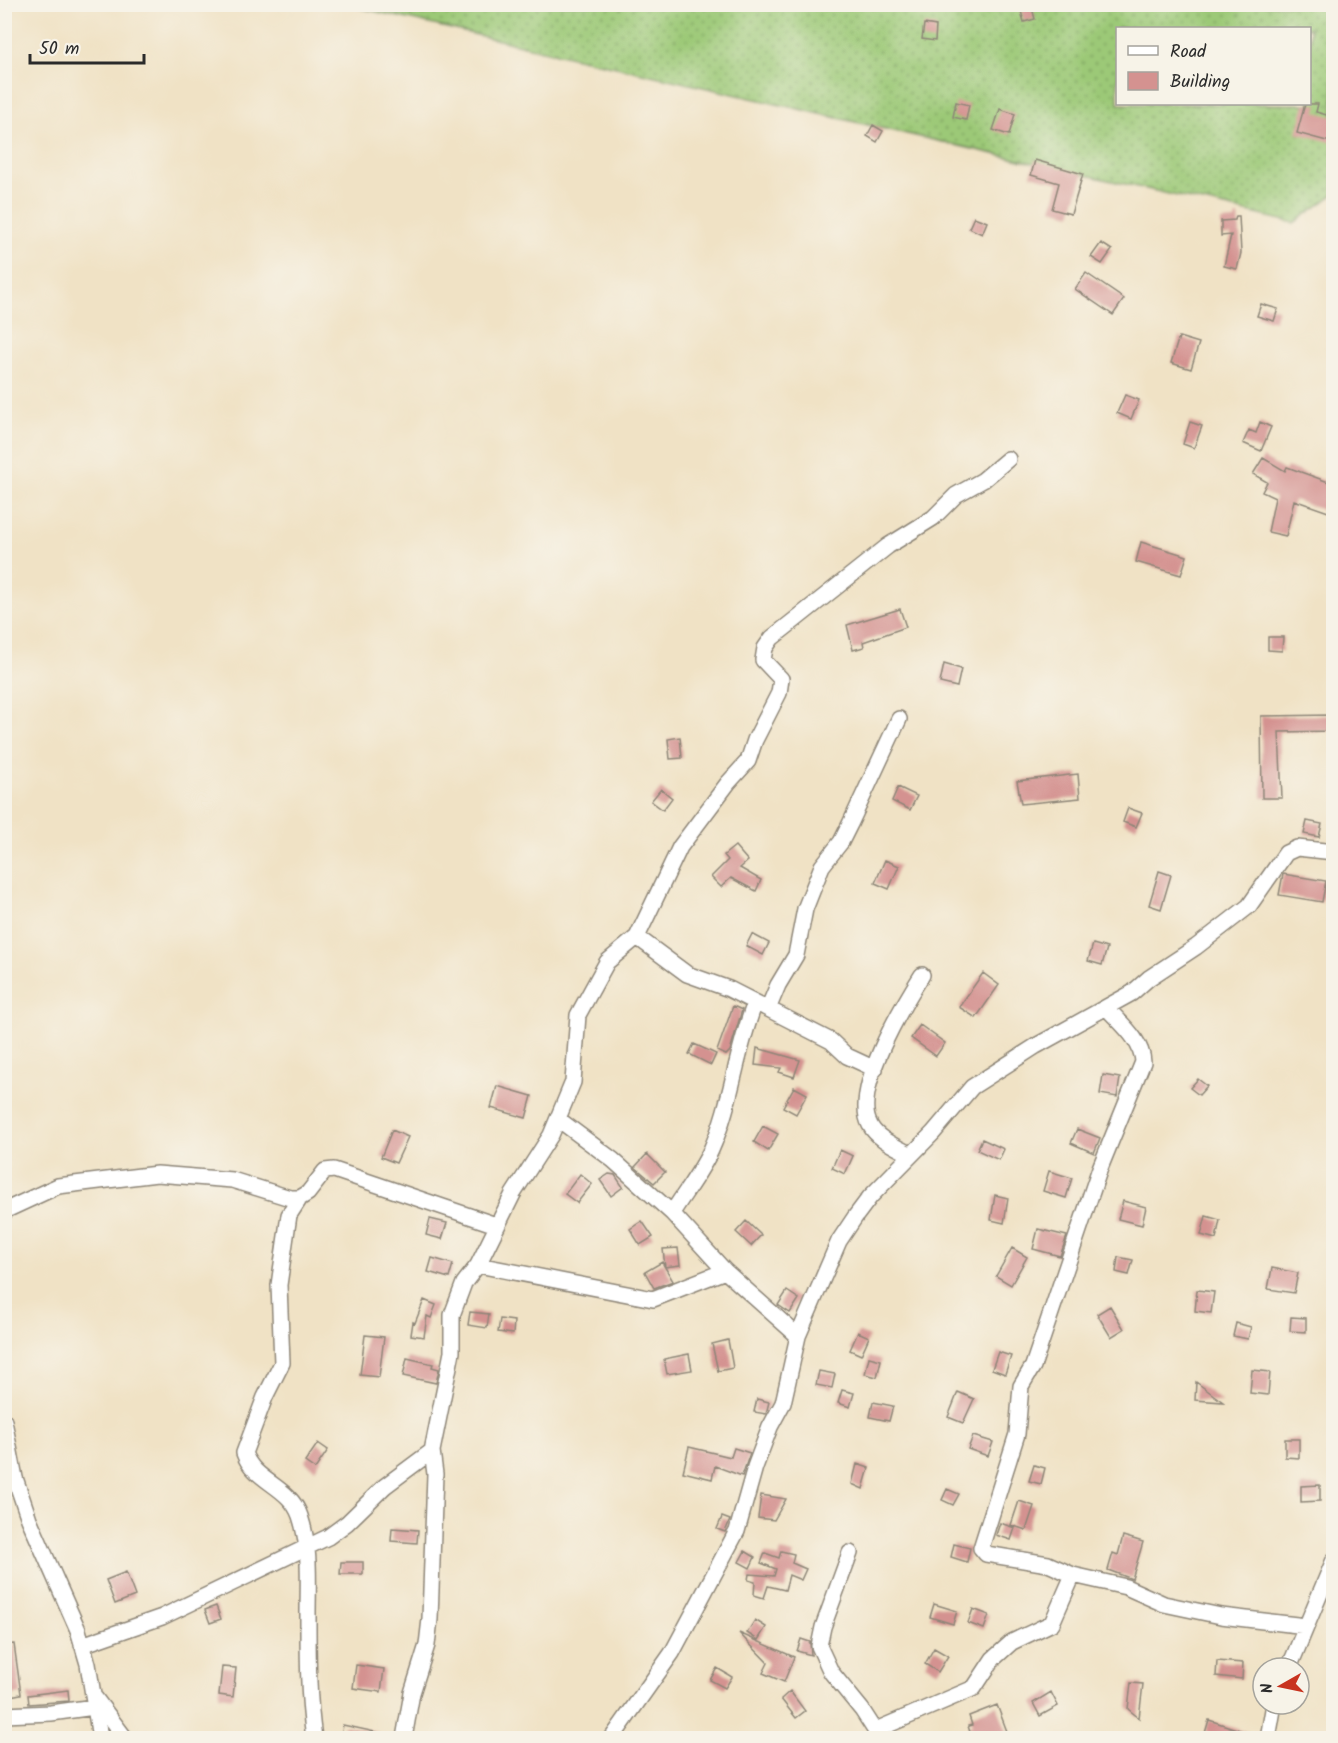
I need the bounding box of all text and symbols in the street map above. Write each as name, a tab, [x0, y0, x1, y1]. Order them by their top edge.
scale bar	[30, 27, 144, 65]
legend	[1116, 27, 1311, 105]
text: 50 m	[39, 35, 79, 64]
text: Road	[1170, 38, 1207, 67]
text: Building	[1170, 68, 1230, 97]
north arrow	[1251, 1656, 1311, 1716]
text: N	[1255, 1681, 1281, 1695]

